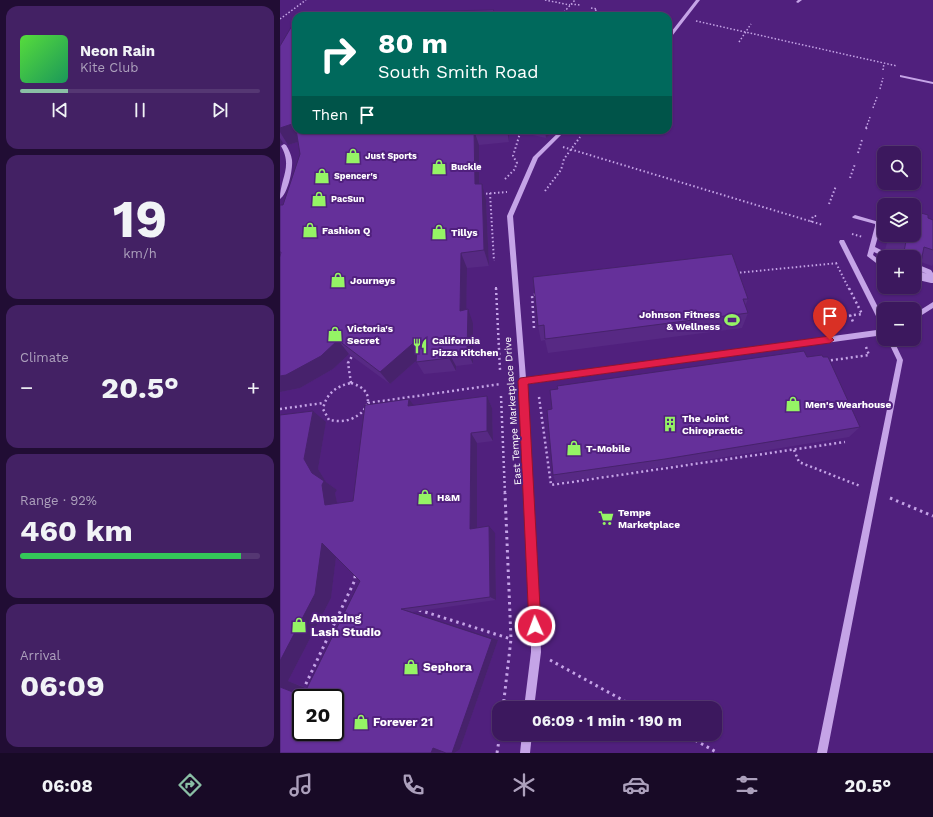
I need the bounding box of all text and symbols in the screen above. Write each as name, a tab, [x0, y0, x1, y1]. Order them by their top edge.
text: 80 m	[378, 27, 448, 60]
icon: right	[312, 28, 364, 80]
text: Neon Rain	[80, 42, 155, 60]
text: Kite Club	[80, 60, 138, 75]
text: South Smith Road	[378, 61, 538, 82]
icon: previous	[49, 99, 71, 121]
icon: pause	[129, 99, 151, 121]
icon: next	[209, 99, 231, 121]
icon: arrive	[356, 104, 378, 126]
text: Then	[312, 106, 348, 124]
map controls	[877, 146, 921, 346]
button: search	[877, 146, 921, 190]
shop icon: Just Sports	[344, 147, 362, 165]
place label: Just Sports	[365, 151, 417, 161]
shop icon: Buckle	[430, 158, 448, 176]
place label: Buckle	[451, 162, 482, 172]
shop icon: Spencer's	[313, 167, 331, 185]
place label: Spencer's	[334, 171, 378, 181]
text: 19	[113, 189, 167, 250]
shop icon: PacSun	[310, 190, 328, 208]
place label: PacSun	[331, 194, 365, 204]
button: layers	[877, 198, 921, 242]
shop icon: Fashion Q	[301, 221, 319, 239]
shop icon: Tillys	[430, 223, 448, 241]
place label: Fashion Q	[322, 225, 370, 236]
place label: Tillys	[451, 227, 478, 238]
text: km/h	[123, 246, 157, 261]
button: +	[877, 250, 921, 294]
shop icon: Journeys	[329, 271, 347, 289]
place label: Journeys	[350, 275, 396, 286]
pin	[813, 299, 847, 340]
button: −	[877, 302, 921, 346]
icon: arrive	[819, 305, 841, 327]
place label: Johnson Fitness & Wellness	[639, 309, 721, 332]
sports icon: Johnson Fitness & Wellness	[723, 311, 741, 329]
place label: Victoria's Secret	[347, 323, 394, 346]
shop icon: Victoria's Secret	[326, 325, 344, 343]
place label: California Pizza Kitchen	[432, 335, 499, 358]
street label: East Tempe Marketplace Drive	[502, 336, 523, 485]
restaurant icon: California Pizza Kitchen	[411, 337, 429, 355]
text: Climate	[20, 350, 69, 365]
text: 20.5°	[101, 370, 179, 405]
text: −	[20, 375, 33, 400]
text: +	[247, 375, 260, 400]
shop icon: Men's Wearhouse	[784, 395, 802, 413]
place label: Men's Wearhouse	[805, 399, 891, 410]
place label: The Joint Chiropractic	[682, 413, 743, 436]
building icon: The Joint Chiropractic	[661, 415, 679, 433]
shop icon: T-Mobile	[565, 439, 583, 457]
place label: T-Mobile	[586, 443, 630, 454]
shop icon: H&M	[416, 488, 434, 506]
place label: H&M	[437, 492, 460, 503]
text: Range · 92%	[20, 493, 97, 508]
place label: Tempe Marketplace	[618, 507, 680, 530]
supermarket icon: Tempe Marketplace	[597, 509, 615, 527]
text: 460 km	[20, 513, 133, 548]
position arrow	[514, 605, 556, 647]
place label: Amazing Lash Studio	[311, 611, 381, 639]
shop icon: Amazing Lash Studio	[290, 616, 308, 634]
text: Arrival	[20, 648, 61, 663]
shop icon: Sephora	[402, 658, 420, 676]
place label: Sephora	[423, 660, 472, 674]
text: 06:09	[20, 668, 105, 703]
speed limit sign: 20	[292, 689, 344, 741]
text: 06:09 · 1 min · 190 m	[532, 712, 682, 730]
shop icon: Forever 21	[352, 713, 370, 731]
place label: Forever 21	[373, 715, 433, 729]
icon: directions	[176, 771, 204, 799]
icon: music	[287, 771, 315, 799]
icon: phone	[399, 771, 427, 799]
icon: climate	[510, 771, 538, 799]
icon: car	[622, 771, 650, 799]
icon: filters	[733, 771, 761, 799]
text: 06:08	[42, 775, 93, 796]
text: 20.5°	[844, 775, 891, 796]

